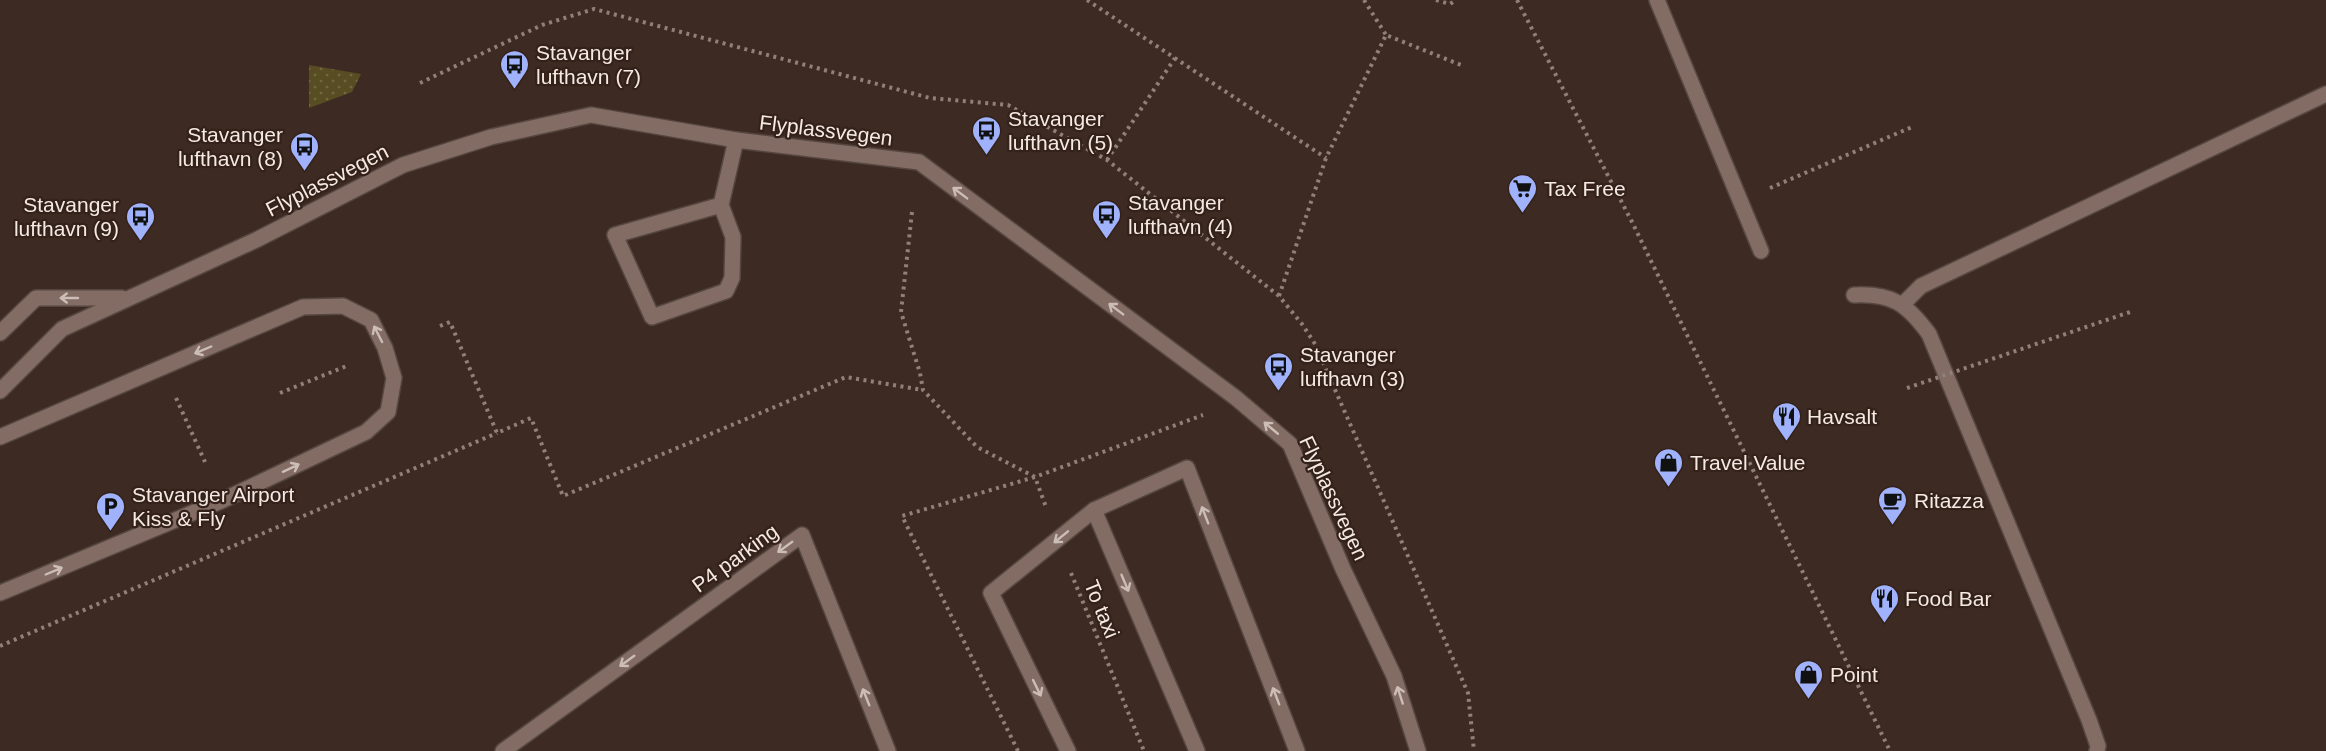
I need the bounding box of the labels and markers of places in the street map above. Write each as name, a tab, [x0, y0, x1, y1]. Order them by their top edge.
place label: Stavanger lufthavn (7)	[536, 41, 641, 88]
bus stop icon: Stavanger lufthavn (7)	[499, 48, 531, 90]
place label: Stavanger lufthavn (5)	[1008, 107, 1113, 154]
bus stop icon: Stavanger lufthavn (5)	[971, 114, 1003, 156]
place label: Stavanger lufthavn (8)	[178, 123, 283, 170]
bus stop icon: Stavanger lufthavn (8)	[288, 130, 320, 172]
supermarket icon: Tax Free	[1507, 172, 1539, 214]
place label: Tax Free	[1544, 177, 1626, 200]
place label: Stavanger lufthavn (4)	[1128, 191, 1233, 238]
place label: Stavanger lufthavn (9)	[14, 193, 119, 240]
bus stop icon: Stavanger lufthavn (4)	[1091, 198, 1123, 240]
bus stop icon: Stavanger lufthavn (9)	[124, 200, 156, 242]
place label: Stavanger lufthavn (3)	[1300, 343, 1405, 390]
bus stop icon: Stavanger lufthavn (3)	[1263, 350, 1295, 392]
restaurant icon: Havsalt	[1770, 400, 1802, 442]
place label: Havsalt	[1807, 405, 1877, 428]
shop icon: Travel Value	[1653, 446, 1685, 488]
place label: Travel Value	[1690, 451, 1806, 474]
place label: Stavanger Airport Kiss & Fly	[132, 483, 294, 530]
cafe icon: Ritazza	[1877, 484, 1909, 526]
place label: Ritazza	[1914, 489, 1984, 512]
parking icon: Stavanger Airport Kiss & Fly	[95, 490, 127, 532]
restaurant icon: Food Bar	[1868, 582, 1900, 624]
place label: Food Bar	[1905, 587, 1991, 610]
shop icon: Point	[1793, 658, 1825, 700]
place label: Point	[1830, 663, 1878, 686]

